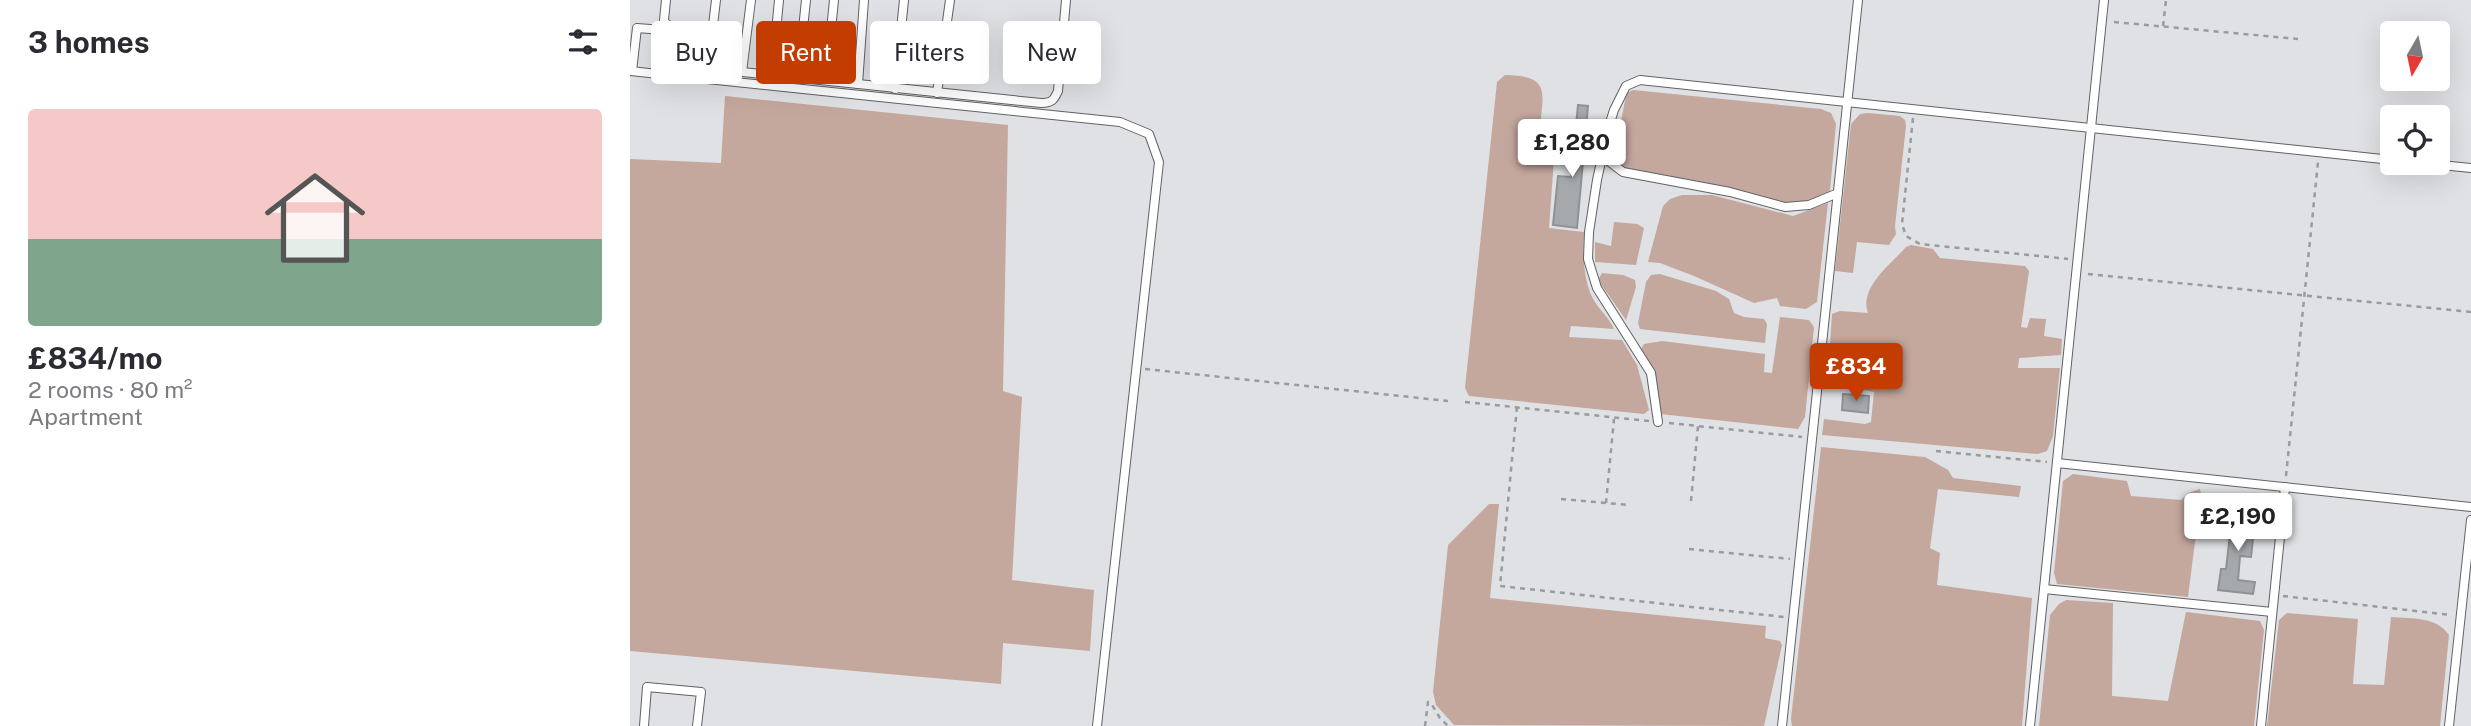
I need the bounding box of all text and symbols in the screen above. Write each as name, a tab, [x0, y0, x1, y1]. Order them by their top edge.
chip: Buy	[651, 21, 742, 84]
chip: Rent	[756, 21, 856, 84]
chip: Filters	[870, 21, 989, 84]
chip: New	[1003, 21, 1101, 84]
north arrow	[2380, 21, 2450, 91]
map controls	[2380, 21, 2450, 175]
icon: filters	[564, 23, 602, 61]
text: 3 homes	[28, 24, 150, 60]
button: locate	[2380, 105, 2450, 175]
pin: £1,280	[1515, 120, 1629, 179]
text: £1,280	[1534, 128, 1610, 155]
icon: home	[252, 155, 378, 281]
text: £834/mo	[28, 340, 163, 376]
pin: £834	[1815, 344, 1897, 403]
text: £834	[1826, 352, 1886, 379]
text: 2 rooms · 80 m²	[28, 376, 193, 403]
text: Apartment	[28, 403, 143, 430]
pin: £2,190	[2181, 494, 2295, 553]
text: £2,190	[2200, 502, 2276, 529]

